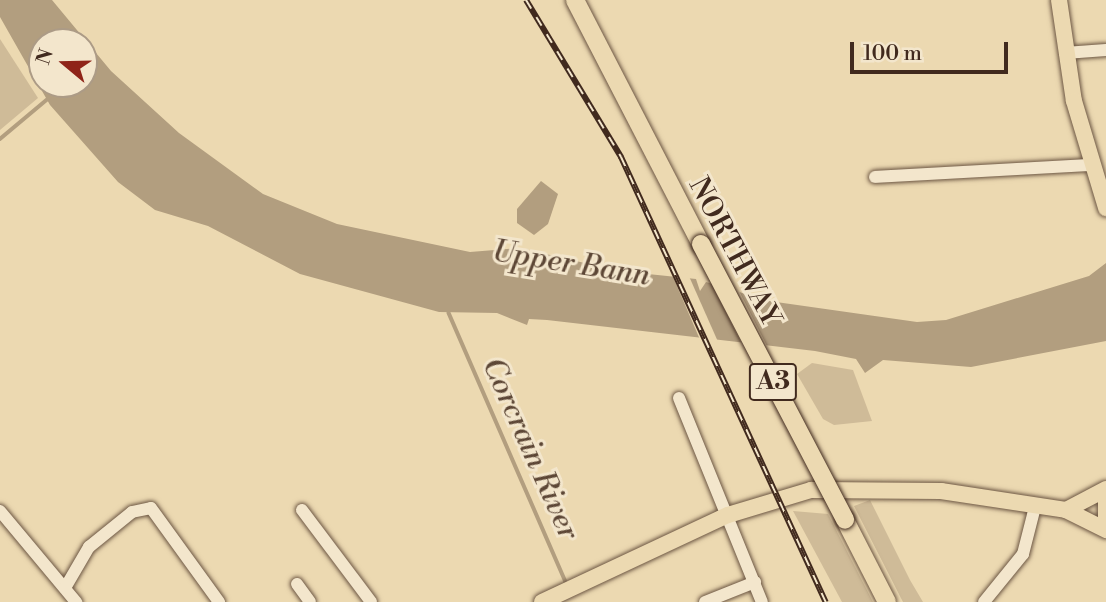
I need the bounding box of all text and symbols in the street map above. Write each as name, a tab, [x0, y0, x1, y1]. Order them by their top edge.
north arrow	[28, 28, 98, 98]
scale bar	[854, 28, 1012, 72]
text: 100 m	[863, 41, 922, 67]
text: N	[31, 46, 59, 68]
street label: NORTHWAY	[681, 172, 787, 332]
water label: Upper Bann	[490, 234, 652, 294]
water label: Corcrain River	[474, 352, 586, 546]
road number: A3	[748, 360, 798, 404]

